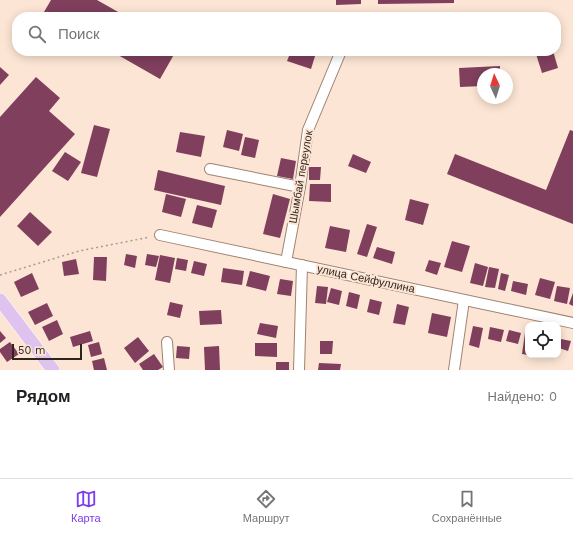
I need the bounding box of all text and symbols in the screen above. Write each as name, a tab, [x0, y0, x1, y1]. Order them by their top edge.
search box	[12, 12, 561, 56]
icon: search	[26, 23, 48, 45]
text: Поиск	[58, 25, 100, 43]
north arrow	[477, 68, 513, 104]
street label: Шымбай переулок	[286, 129, 316, 225]
street label: улица Сейфуллина	[316, 262, 417, 296]
map controls	[525, 322, 561, 358]
button: locate	[525, 322, 561, 358]
scale bar	[12, 342, 82, 361]
text: 50 m	[18, 344, 45, 357]
text: Рядом	[16, 386, 71, 406]
text: Найдено: 0	[488, 389, 557, 404]
tab: Карта	[71, 488, 101, 525]
tab: Маршрут	[243, 488, 290, 525]
tab: Сохранённые	[432, 488, 502, 525]

